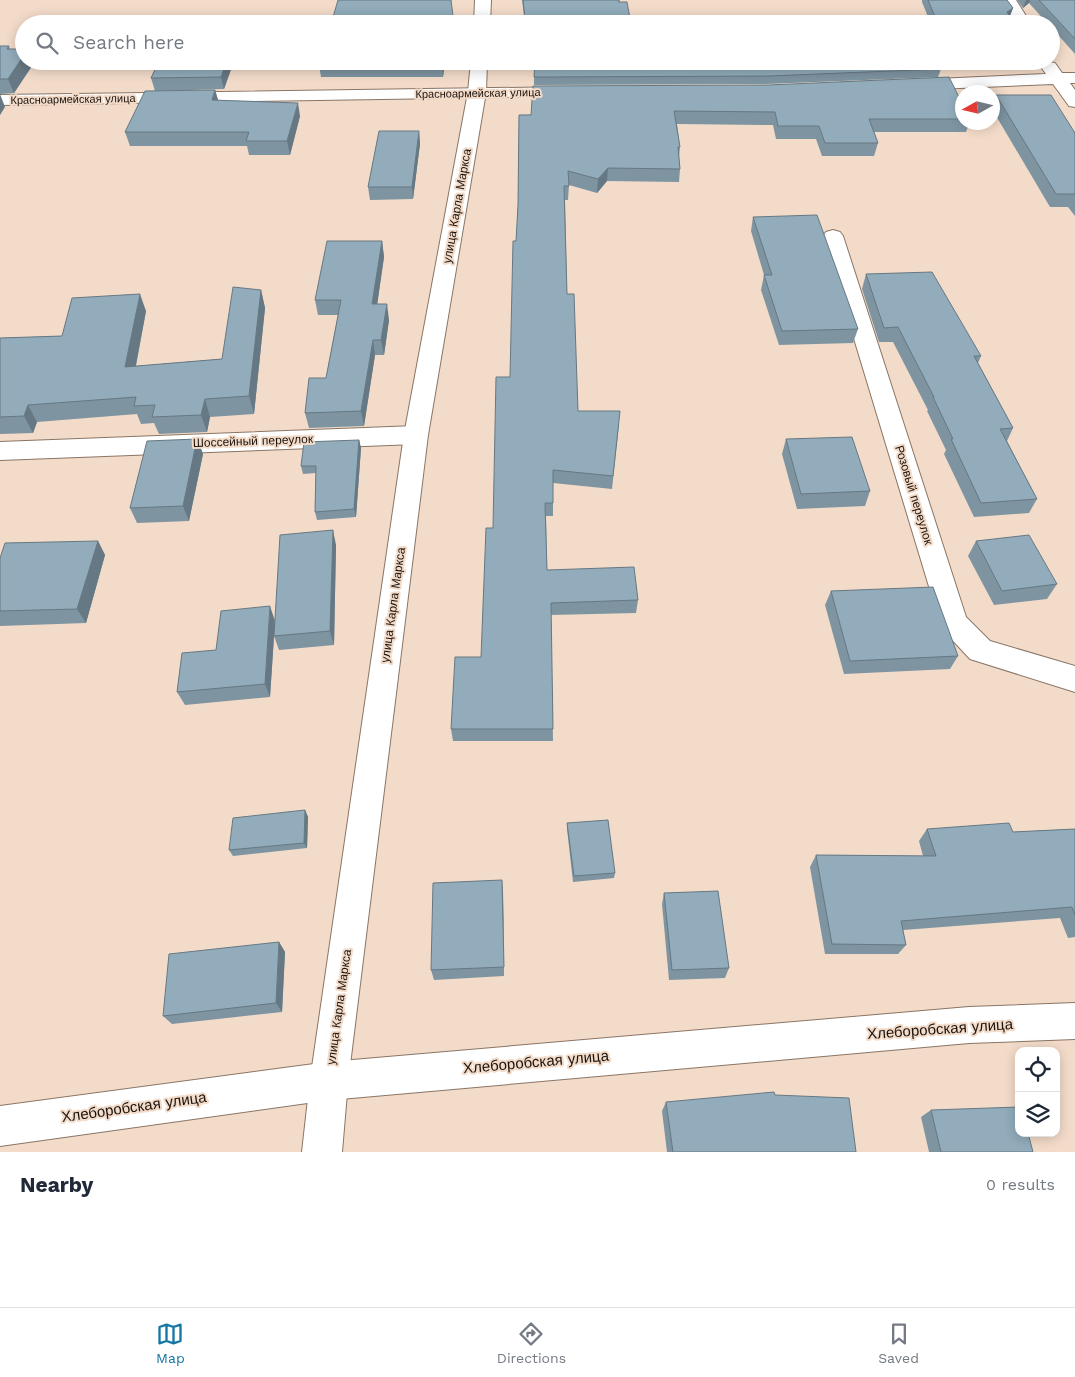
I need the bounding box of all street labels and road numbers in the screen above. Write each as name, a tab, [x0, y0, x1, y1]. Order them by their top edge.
street label: Красноармейская улица	[415, 86, 542, 101]
street label: Красноармейская улица	[10, 92, 137, 107]
street label: улица Карла Маркса	[440, 147, 474, 264]
street label: Шоссейный переулок	[193, 432, 314, 450]
street label: Розовый переулок	[892, 444, 936, 547]
street label: улица Карла Маркса	[378, 546, 408, 664]
street label: улица Карла Маркса	[324, 948, 354, 1066]
street label: Хлеборобская улица	[866, 1015, 1014, 1043]
street label: Хлеборобская улица	[462, 1047, 610, 1077]
street label: Хлеборобская улица	[60, 1088, 208, 1126]

